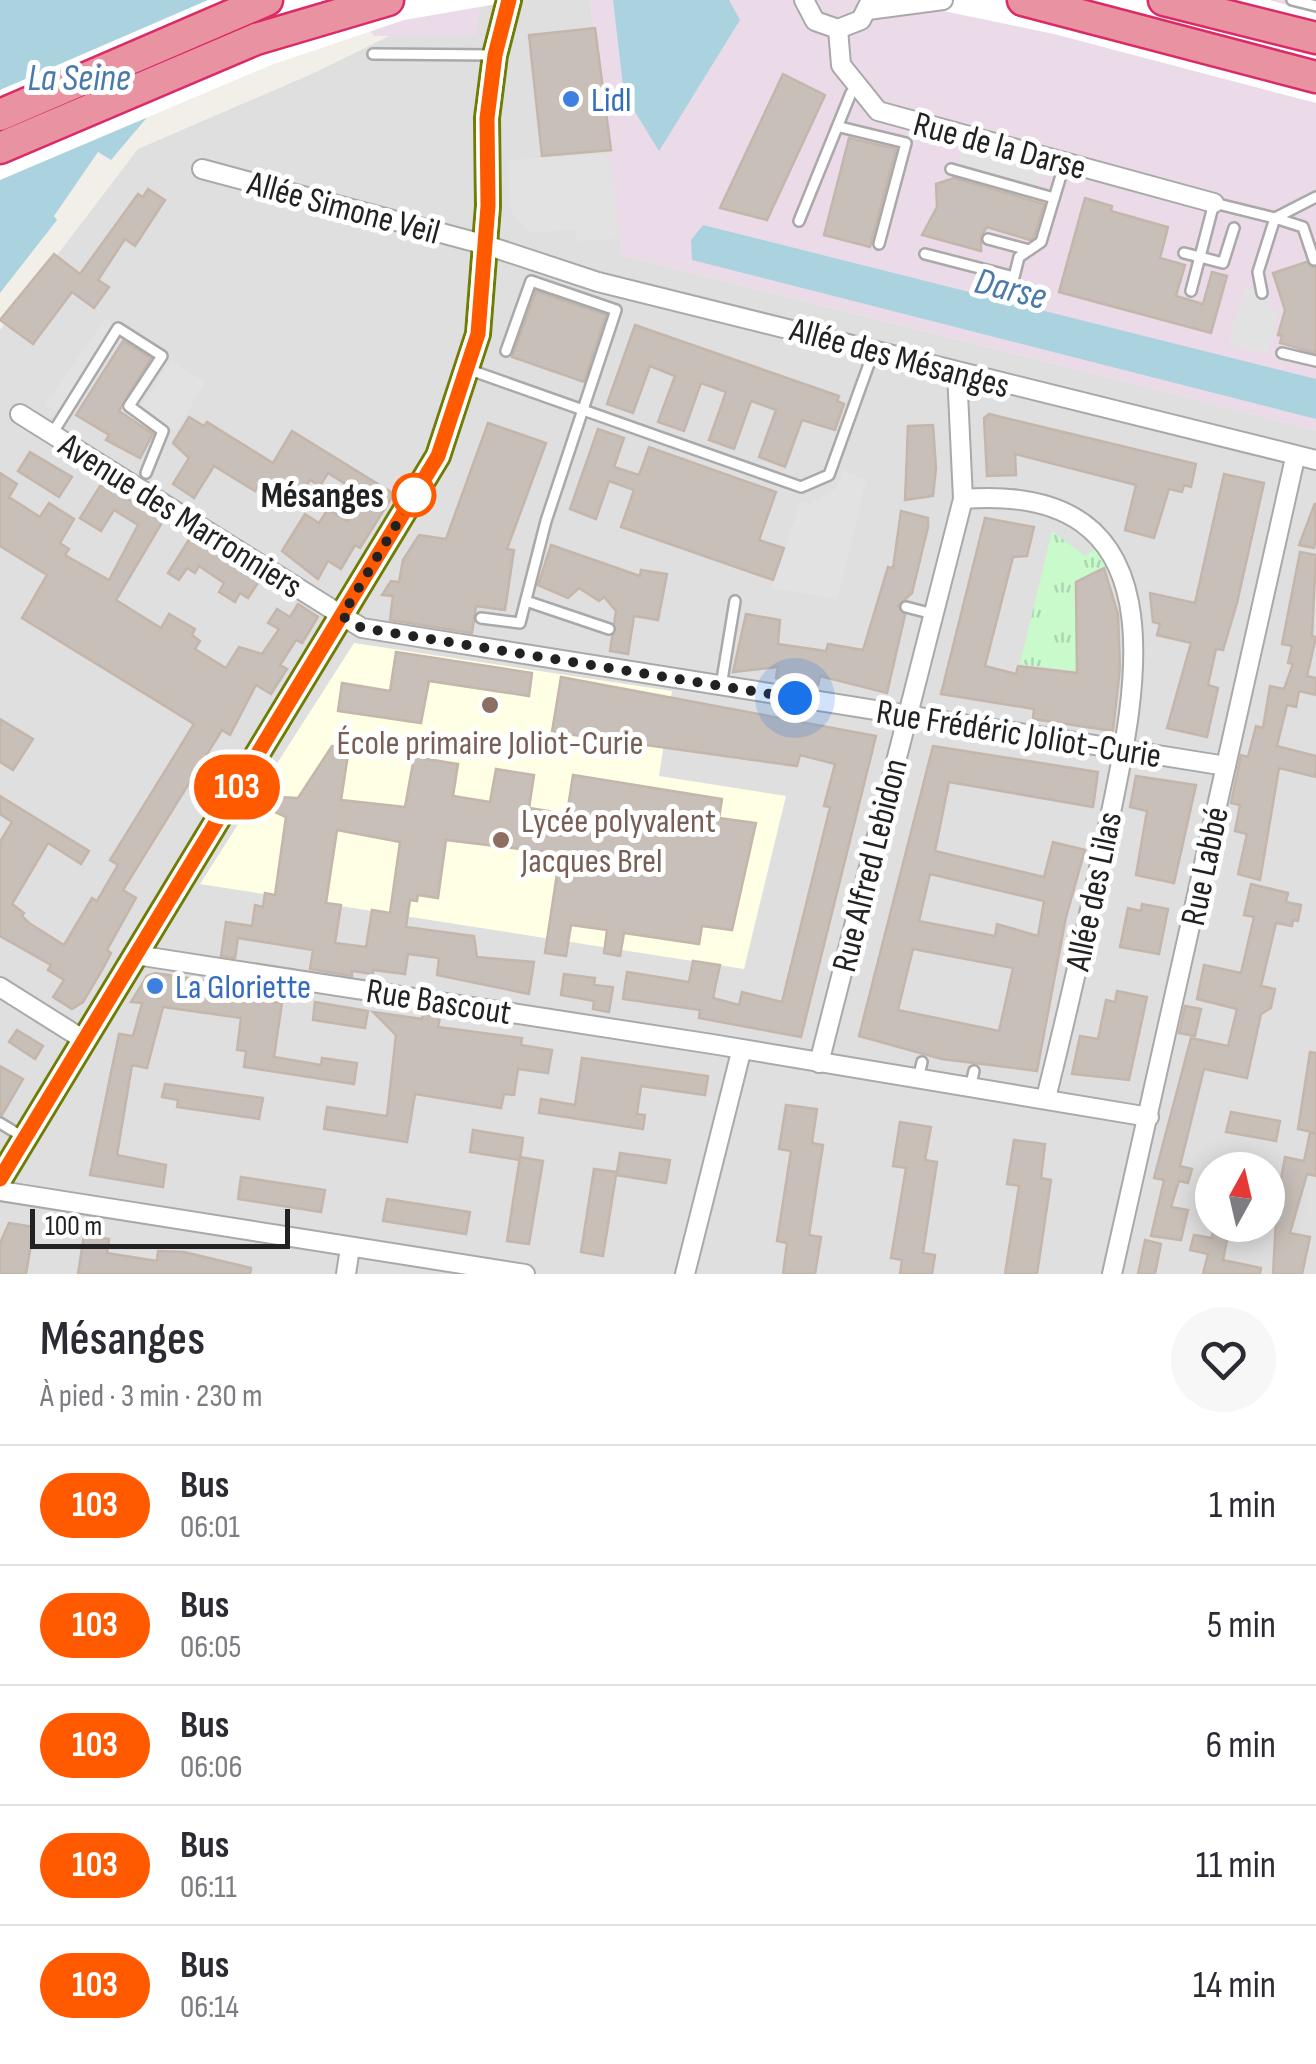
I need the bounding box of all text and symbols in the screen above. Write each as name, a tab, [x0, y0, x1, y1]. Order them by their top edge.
water label: La Seine	[27, 56, 131, 101]
place label: Lidl	[591, 79, 632, 122]
marker: Lidl	[560, 88, 582, 110]
street label: Rue de la Darse	[909, 103, 1091, 190]
street label: Allée Simone Veil	[242, 162, 444, 255]
water label: Darse	[970, 259, 1051, 320]
street label: Allée des Mésanges	[784, 308, 1014, 408]
street label: Avenue des Marronniers	[50, 424, 310, 608]
marker: Mésanges	[393, 474, 435, 516]
place label: Mésanges	[261, 475, 384, 518]
your location	[770, 673, 820, 723]
street label: Rue Frédéric Joliot-Curie	[873, 691, 1164, 778]
marker: École primaire Joliot-Curie	[479, 694, 501, 716]
place label: École primaire Joliot-Curie	[337, 722, 643, 765]
line badge: 103	[180, 754, 294, 820]
street label: Rue Alfred Lebidon	[823, 754, 918, 976]
text: 103	[214, 766, 260, 809]
place label: Lycée polyvalent Jacques Brel	[520, 800, 716, 883]
street label: Rue Labbé	[1172, 803, 1239, 929]
street label: Allée des Lilas	[1056, 808, 1132, 975]
marker: Lycée polyvalent Jacques Brel	[490, 829, 512, 851]
place label: La Gloriette	[175, 966, 311, 1009]
street label: Rue Bascout	[363, 970, 514, 1035]
marker: La Gloriette	[144, 975, 166, 997]
north arrow	[1195, 1152, 1285, 1242]
map controls	[1195, 1152, 1285, 1242]
scale bar	[30, 1204, 290, 1248]
text: 100 m	[45, 1210, 102, 1243]
button: heart	[1171, 1307, 1276, 1412]
text: Mésanges	[40, 1311, 205, 1368]
text: À pied · 3 min · 230 m	[40, 1377, 263, 1416]
text: Bus	[180, 1463, 229, 1508]
text: 1 min	[1209, 1483, 1276, 1528]
text: 103	[72, 1484, 118, 1527]
text: 06:01	[180, 1508, 240, 1547]
text: Bus	[180, 1583, 229, 1628]
text: 5 min	[1207, 1603, 1276, 1648]
text: 103	[72, 1604, 118, 1647]
text: 06:05	[180, 1628, 241, 1667]
text: Bus	[180, 1703, 229, 1748]
text: 6 min	[1206, 1723, 1276, 1768]
text: 103	[72, 1724, 118, 1767]
text: 06:06	[180, 1748, 243, 1787]
text: Bus	[180, 1823, 229, 1868]
text: 11 min	[1196, 1843, 1276, 1888]
text: 103	[72, 1844, 118, 1887]
text: 06:11	[180, 1868, 237, 1907]
text: Bus	[180, 1943, 229, 1988]
text: 14 min	[1193, 1963, 1276, 2008]
text: 103	[72, 1964, 118, 2007]
text: 06:14	[180, 1988, 239, 2027]

